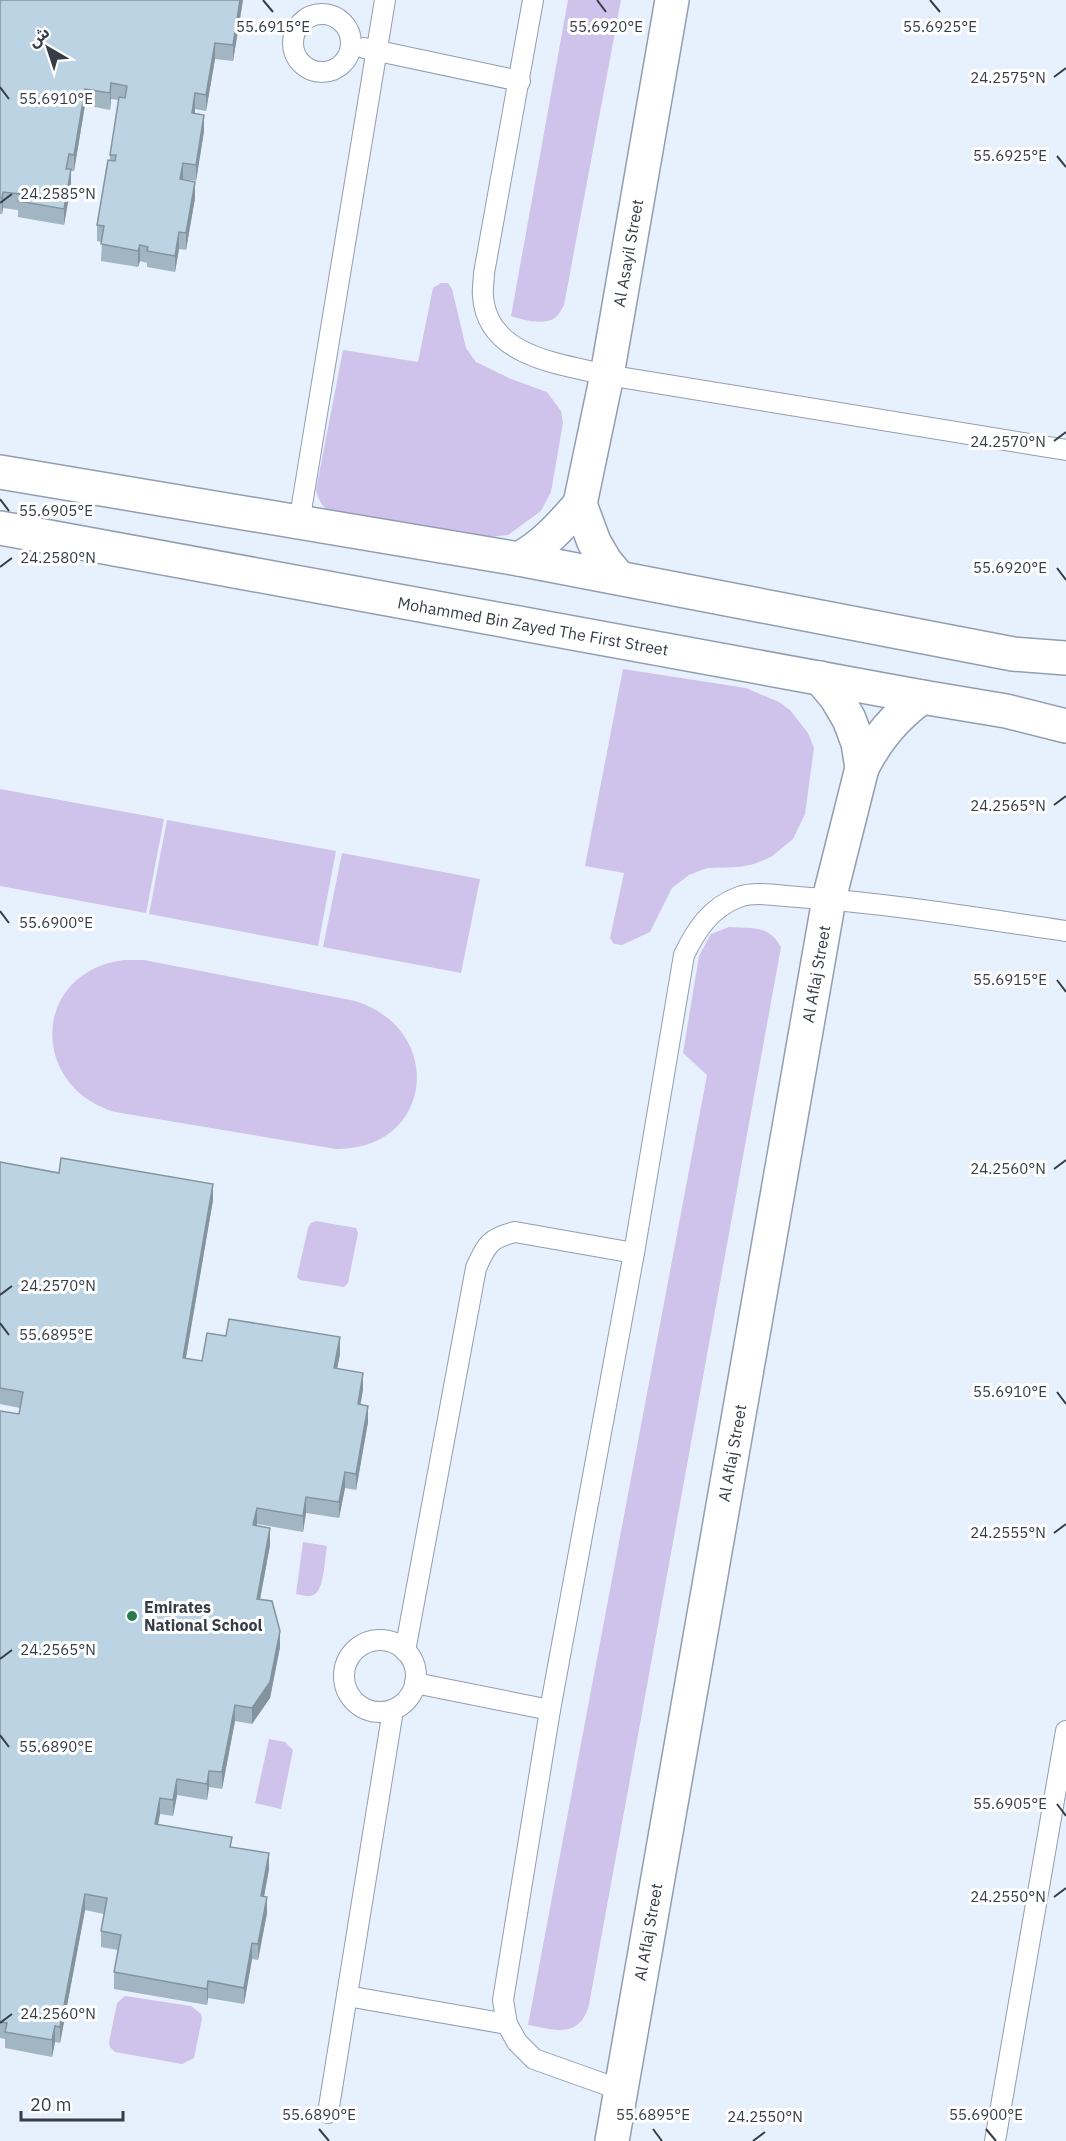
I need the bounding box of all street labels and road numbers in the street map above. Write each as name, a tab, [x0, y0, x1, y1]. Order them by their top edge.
street label: Al Asayil Street	[609, 198, 647, 308]
street label: Mohammed Bin Zayed The First Street	[396, 592, 670, 660]
street label: Al Aflaj Street	[798, 924, 834, 1024]
street label: Al Aflaj Street	[714, 1403, 750, 1503]
street label: Al Aflaj Street	[630, 1882, 666, 1982]

